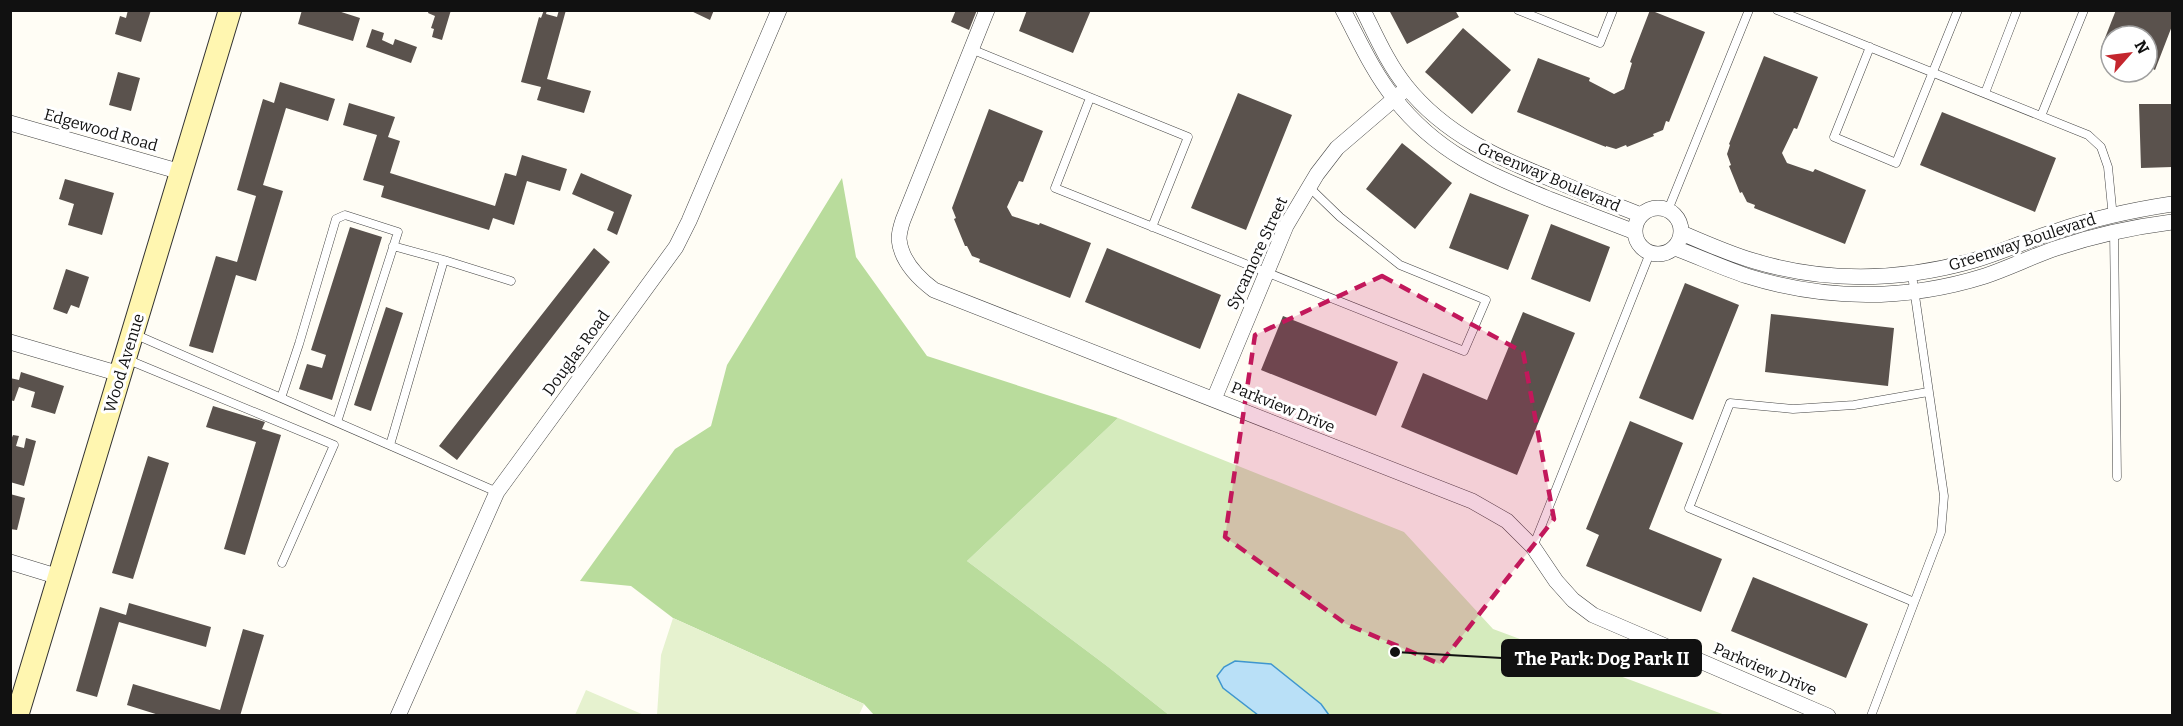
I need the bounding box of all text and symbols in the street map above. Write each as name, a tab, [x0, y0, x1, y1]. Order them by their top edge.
north arrow	[2099, 24, 2159, 84]
text: N	[2131, 37, 2153, 57]
street label: Edgewood Road	[42, 105, 161, 155]
street label: Greenway Boulevard	[1475, 138, 1624, 216]
street label: Sycamore Street	[1223, 193, 1291, 312]
street label: Greenway Boulevard	[1946, 209, 2098, 275]
street label: Douglas Road	[539, 306, 614, 399]
street label: Wood Avenue	[100, 311, 148, 415]
street label: Parkview Drive	[1228, 377, 1338, 437]
street label: Parkview Drive	[1710, 639, 1820, 699]
callout: The Park: Dog Park II	[1502, 640, 1701, 676]
text: The Park: Dog Park II	[1515, 648, 1689, 670]

